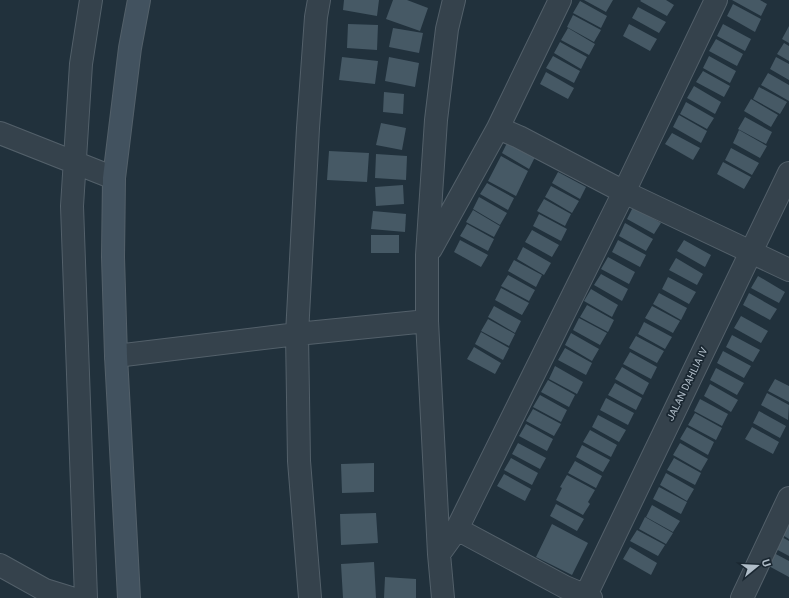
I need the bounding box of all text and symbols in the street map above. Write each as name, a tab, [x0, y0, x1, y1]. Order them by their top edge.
street label: JALAN DAHLIA IV	[665, 345, 710, 422]
north arrow	[737, 546, 777, 586]
text: U	[759, 558, 773, 569]

